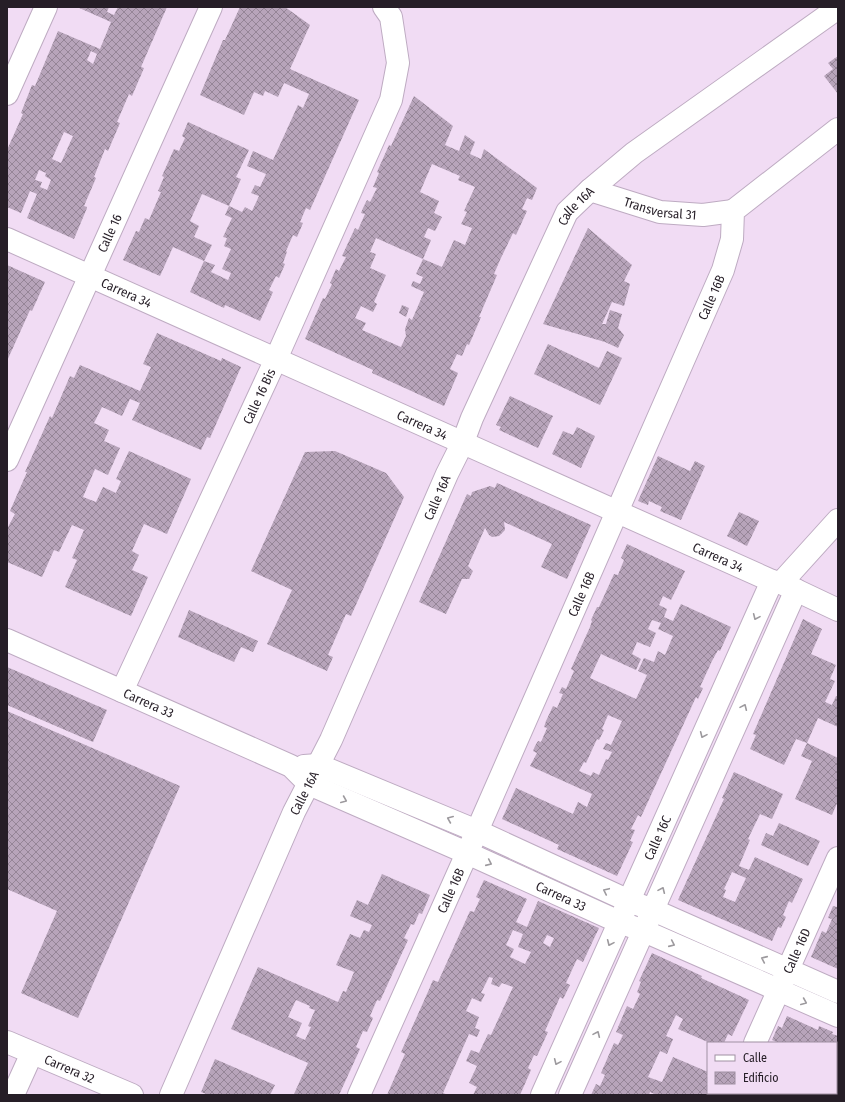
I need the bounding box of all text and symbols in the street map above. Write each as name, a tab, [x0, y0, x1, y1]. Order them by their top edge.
street label: Calle 16A	[554, 183, 597, 228]
street label: Transversal 31	[622, 194, 697, 222]
street label: Calle 16	[94, 211, 124, 255]
street label: Calle 16B	[695, 272, 728, 322]
street label: Carrera 34	[99, 275, 154, 310]
street label: Calle 16 Bis	[239, 366, 278, 426]
street label: Carrera 34	[395, 407, 450, 443]
street label: Calle 16A	[420, 473, 453, 522]
street label: Carrera 34	[691, 539, 746, 575]
street label: Calle 16B	[564, 569, 597, 619]
one-way arrow	[753, 613, 761, 620]
street label: Carrera 33	[121, 685, 176, 721]
one-way arrow	[739, 704, 747, 712]
one-way arrow	[700, 731, 708, 739]
street label: Calle 16A	[286, 768, 321, 817]
one-way arrow	[340, 795, 348, 803]
street label: Calle 16C	[641, 813, 674, 862]
one-way arrow	[446, 816, 453, 824]
one-way arrow	[485, 858, 493, 866]
street label: Calle 16B	[434, 866, 467, 915]
street label: Carrera 33	[534, 878, 589, 914]
one-way arrow	[657, 887, 665, 894]
one-way arrow	[603, 888, 610, 896]
street label: Calle 16D	[780, 926, 813, 976]
one-way arrow	[607, 939, 615, 947]
one-way arrow	[668, 939, 676, 947]
one-way arrow	[761, 956, 768, 964]
one-way arrow	[800, 997, 807, 1005]
one-way arrow	[592, 1031, 600, 1038]
legend	[707, 1042, 837, 1094]
street label: Carrera 32	[42, 1051, 97, 1086]
text: Calle	[743, 1051, 767, 1065]
one-way arrow	[553, 1058, 561, 1065]
text: Edificio	[743, 1071, 779, 1085]

